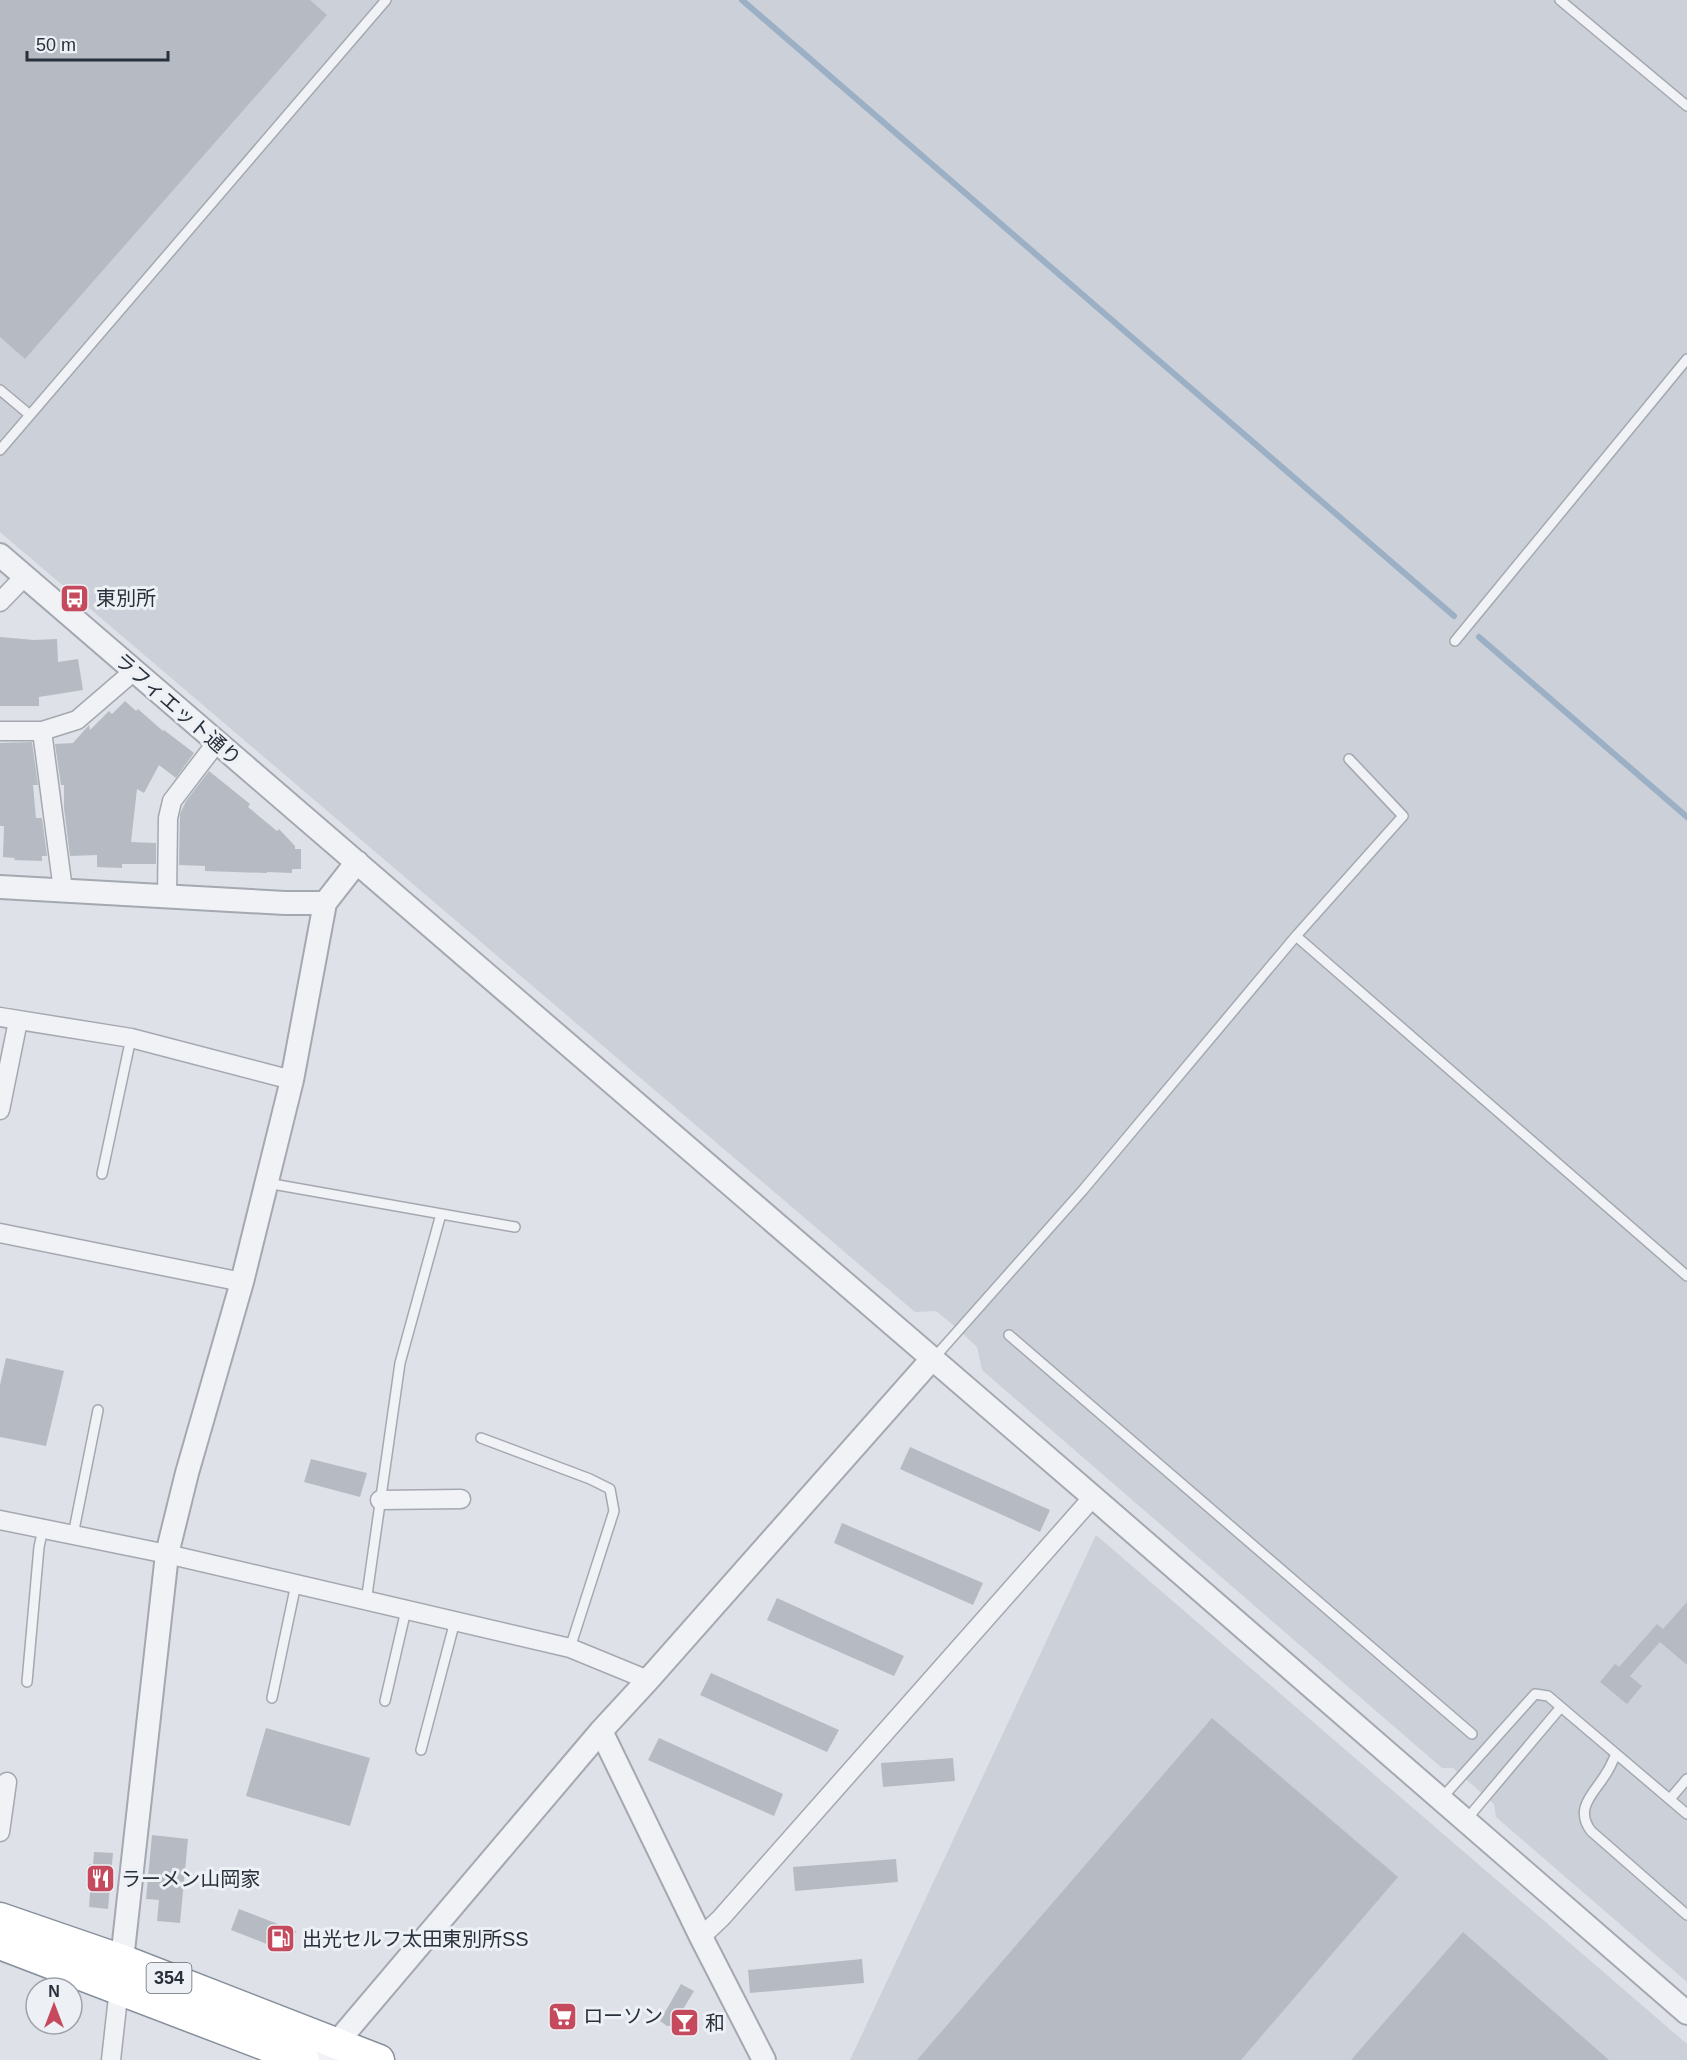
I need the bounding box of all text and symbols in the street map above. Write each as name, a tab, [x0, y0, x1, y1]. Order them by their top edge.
scale bar	[27, 24, 168, 62]
text: 50 m	[36, 35, 76, 55]
bus stop icon: 東別所	[59, 582, 91, 614]
place label: 東別所	[96, 587, 156, 609]
street label: ラフィエット通り	[111, 648, 245, 770]
restaurant icon: ラーメン山岡家	[84, 1863, 116, 1895]
place label: ラーメン山岡家	[121, 1868, 260, 1890]
fuel station icon: 出光セルフ太田東別所SS	[265, 1923, 297, 1955]
place label: 出光セルフ太田東別所SS	[302, 1928, 529, 1950]
road number: 354	[146, 1963, 192, 1993]
north arrow	[24, 1976, 84, 2036]
text: N	[48, 1983, 60, 2000]
supermarket icon: ローソン	[546, 2000, 578, 2032]
place label: ローソン	[583, 2005, 663, 2027]
bar icon: 和	[668, 2007, 700, 2039]
place label: 和	[705, 2012, 725, 2034]

